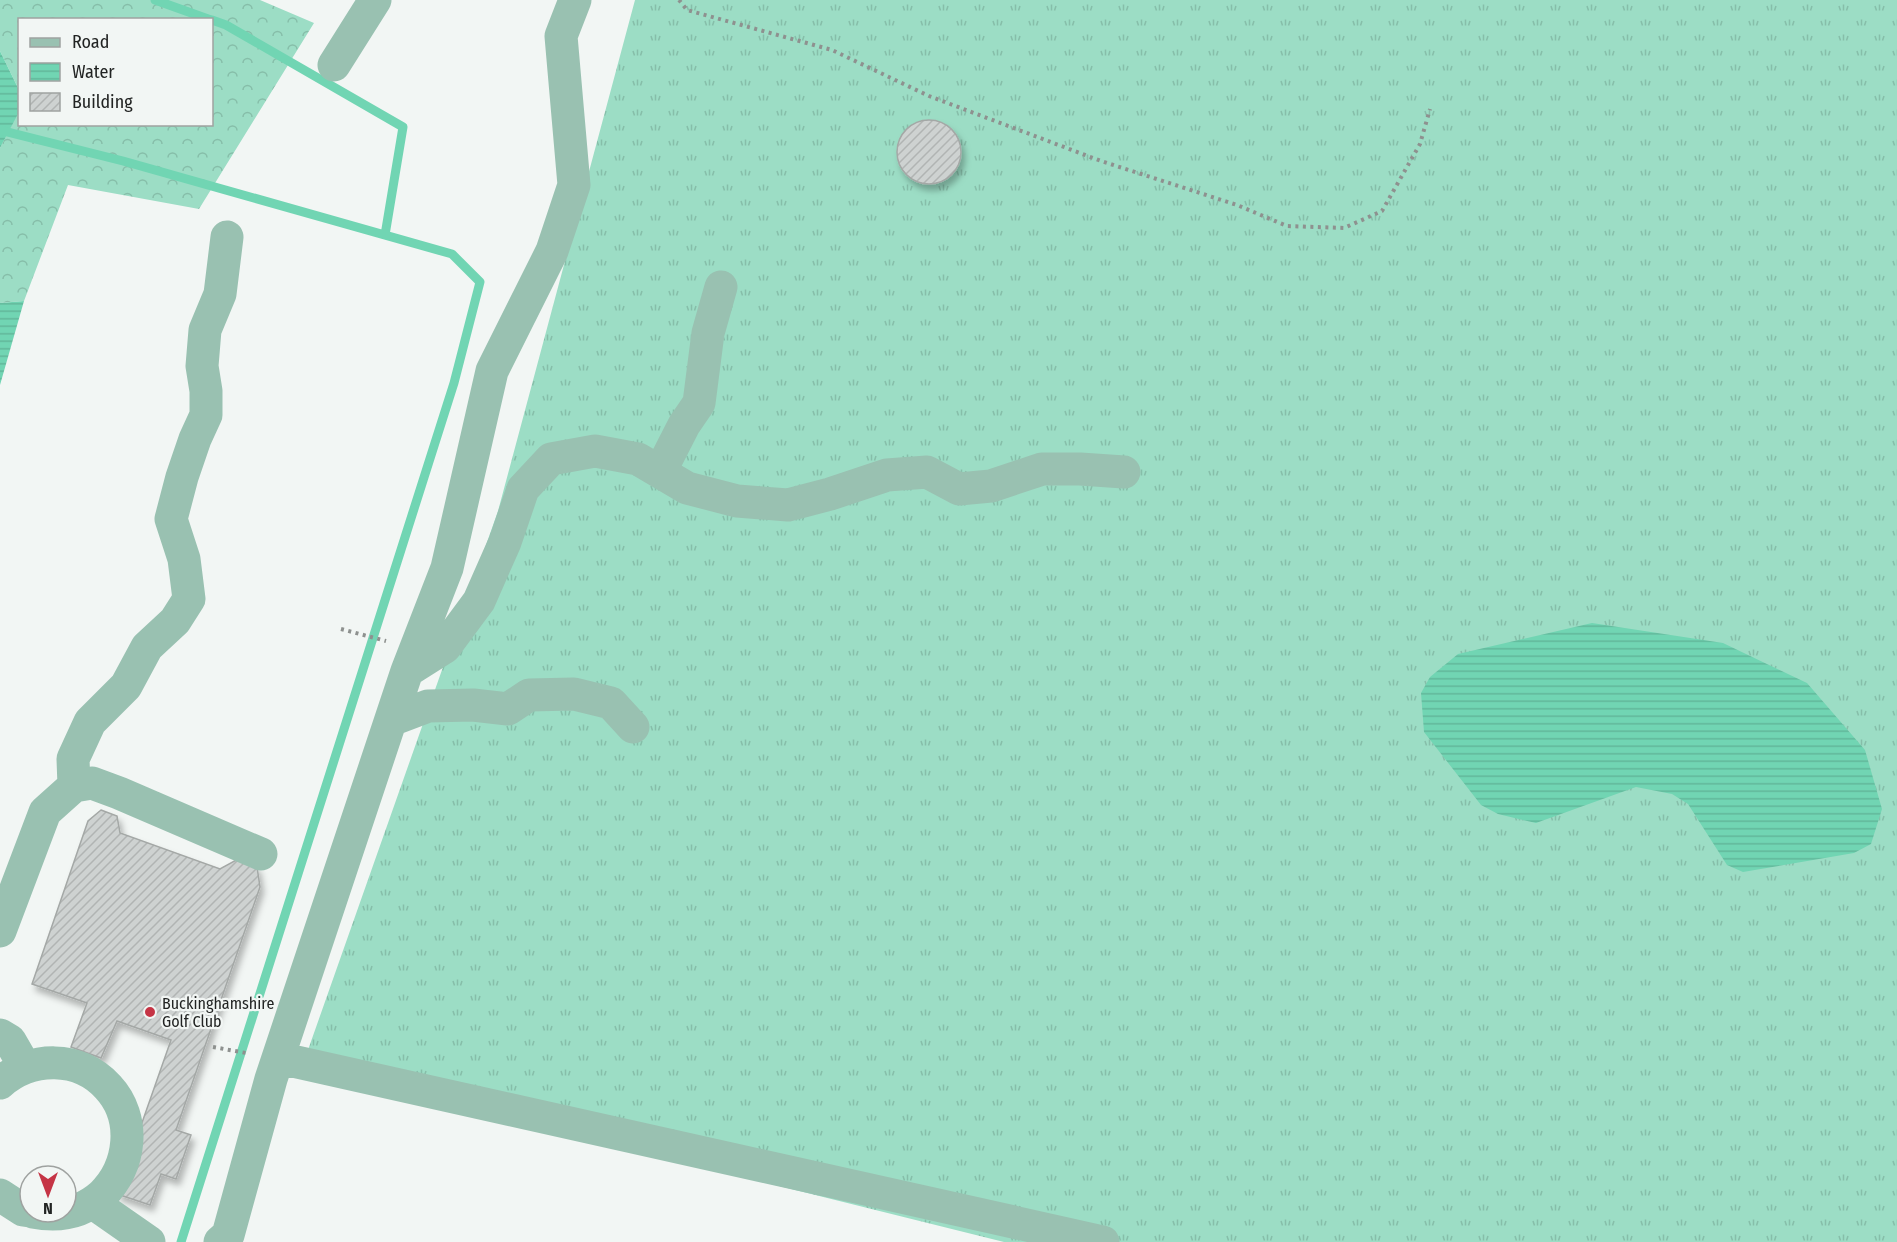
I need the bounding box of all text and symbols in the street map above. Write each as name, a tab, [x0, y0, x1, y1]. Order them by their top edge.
legend	[18, 18, 213, 126]
text: Road	[72, 31, 109, 53]
text: Water	[72, 61, 115, 83]
text: Building	[72, 91, 133, 113]
place label: Buckinghamshire Golf Club	[162, 994, 274, 1031]
marker: Buckinghamshire Golf Club	[143, 1005, 157, 1019]
north arrow	[18, 1164, 78, 1224]
text: N	[43, 1199, 53, 1218]

